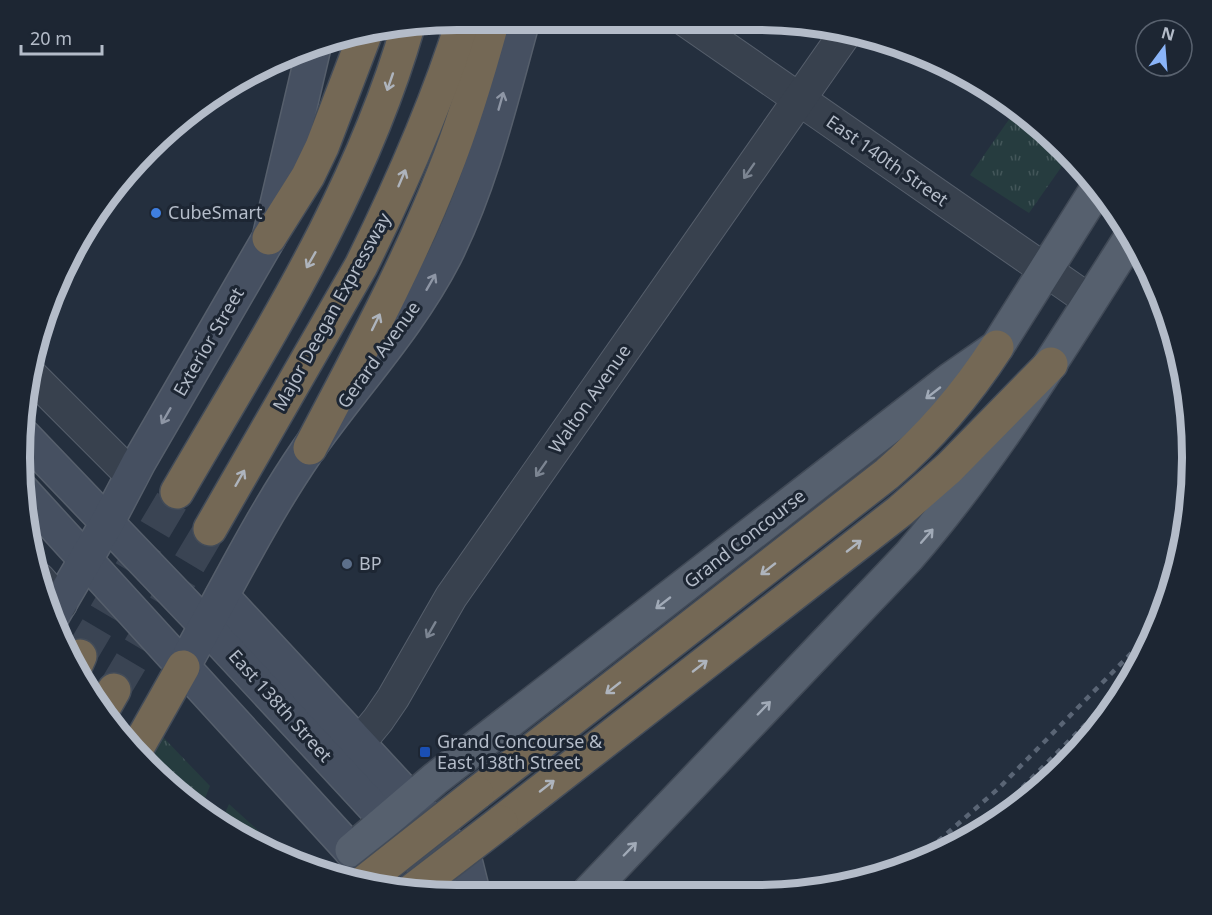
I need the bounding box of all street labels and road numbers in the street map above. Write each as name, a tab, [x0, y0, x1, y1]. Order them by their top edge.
street label: East 140th Street	[822, 109, 954, 211]
street label: Major Deegan Expressway	[267, 207, 396, 415]
street label: Exterior Street	[167, 282, 249, 400]
street label: Gerard Avenue	[331, 296, 425, 413]
street label: Walton Avenue	[543, 339, 636, 458]
street label: Grand Concourse	[679, 483, 810, 593]
street label: East 138th Street	[224, 644, 338, 767]

